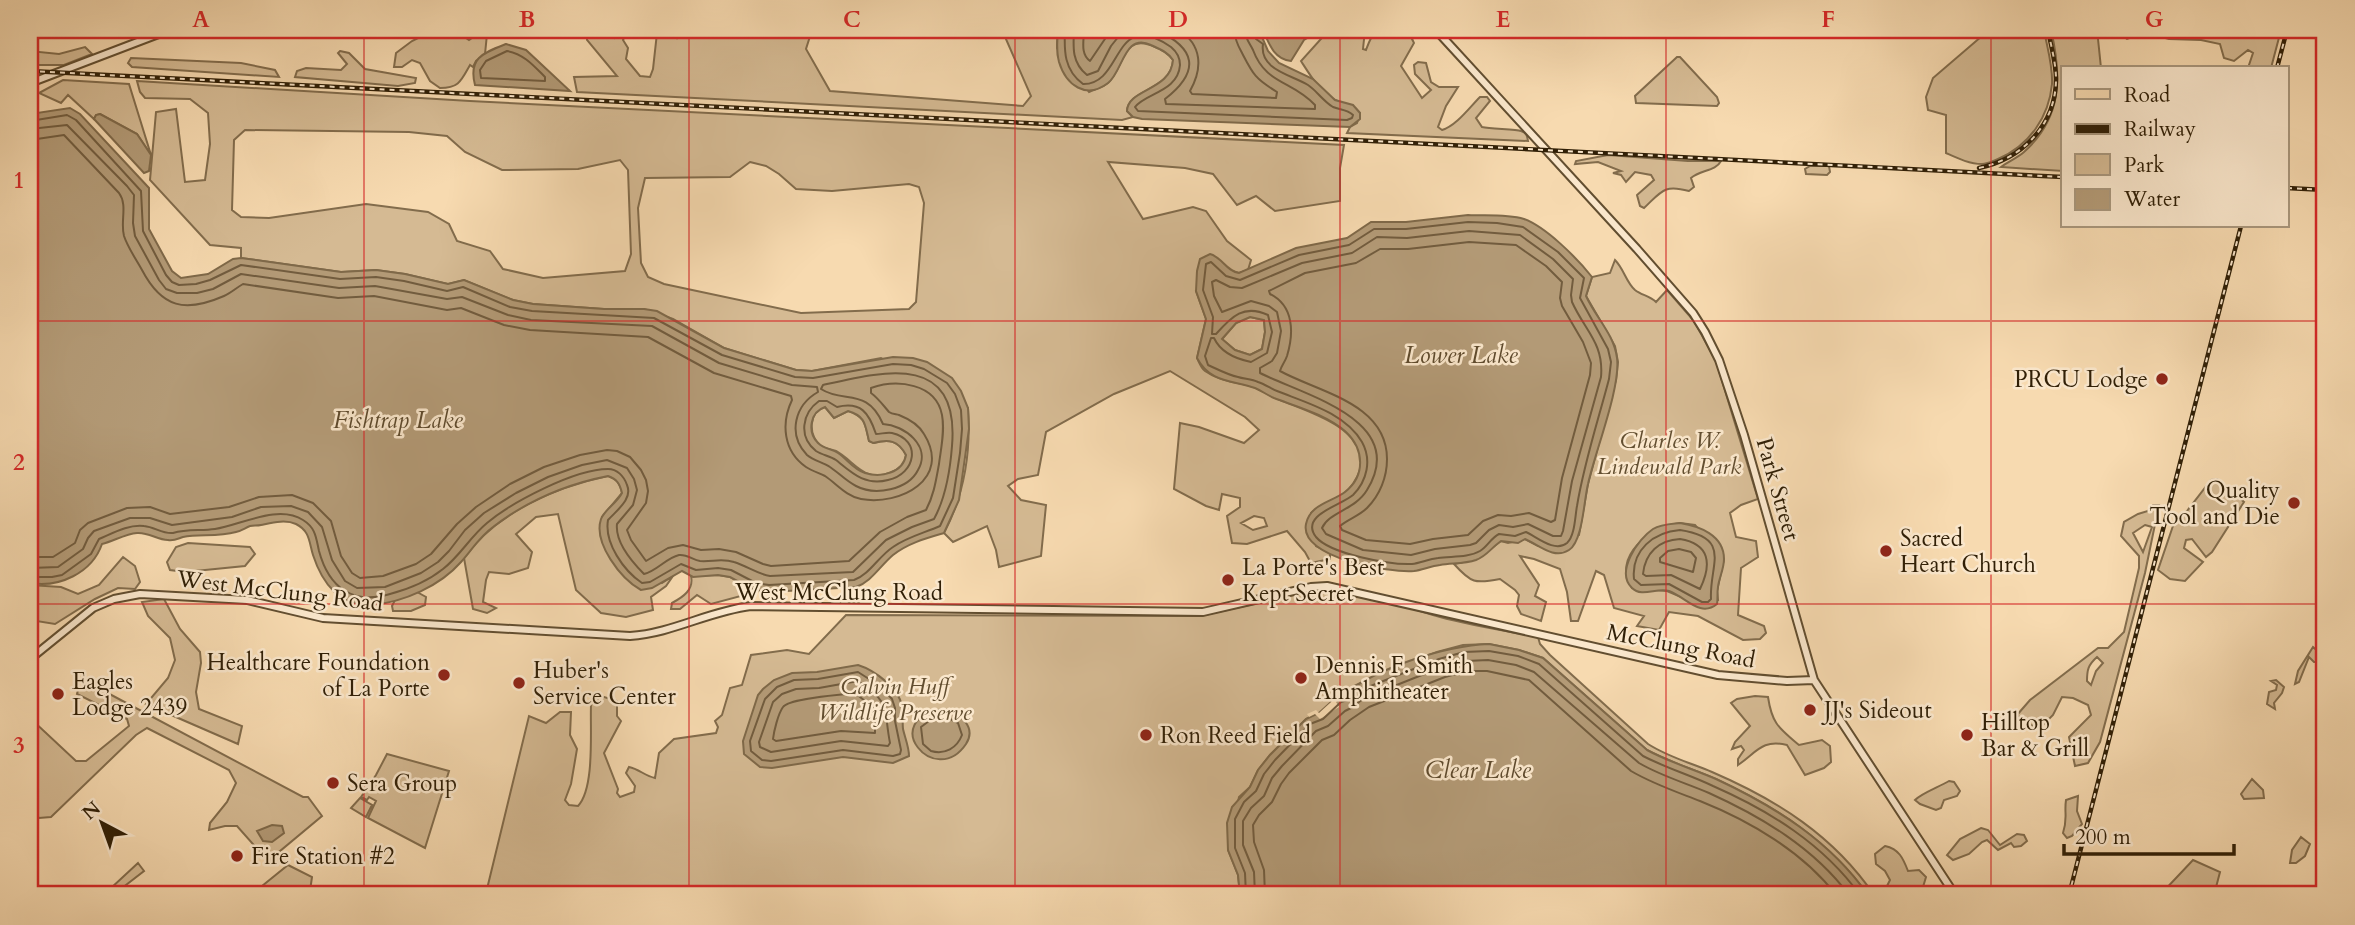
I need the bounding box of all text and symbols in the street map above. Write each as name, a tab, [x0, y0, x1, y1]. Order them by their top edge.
text: A	[192, 4, 210, 35]
text: B	[519, 4, 535, 35]
text: C	[843, 4, 861, 35]
text: D	[1168, 4, 1188, 35]
text: E	[1496, 4, 1510, 35]
text: F	[1821, 4, 1835, 35]
text: G	[2145, 4, 2164, 35]
legend	[2061, 66, 2288, 228]
text: Road	[2124, 81, 2170, 110]
text: Railway	[2124, 115, 2196, 144]
text: Park	[2124, 151, 2165, 180]
text: 1	[13, 165, 25, 196]
text: Water	[2123, 185, 2180, 214]
water label: Lower Lake	[1404, 339, 1519, 372]
place label: PRCU Lodge	[2014, 364, 2148, 395]
marker: PRCU Lodge	[2154, 371, 2170, 387]
water label: Fishtrap Lake	[333, 404, 464, 437]
park label: Charles W. Lindewald Park	[1597, 425, 1742, 482]
street label: Park Street	[1749, 434, 1807, 544]
text: 2	[13, 447, 25, 478]
place label: Quality Tool and Die	[2149, 475, 2280, 532]
marker: Quality Tool and Die	[2286, 495, 2302, 511]
place label: Sacred Heart Church	[1900, 523, 2036, 580]
marker: Sacred Heart Church	[1878, 543, 1894, 559]
place label: La Porte's Best Kept Secret	[1242, 552, 1384, 609]
street label: West McClung Road	[174, 563, 386, 619]
marker: La Porte's Best Kept Secret	[1220, 572, 1236, 588]
street label: West McClung Road	[734, 577, 944, 608]
street label: McClung Road	[1604, 616, 1759, 676]
place label: Healthcare Foundation of La Porte	[207, 647, 430, 704]
place label: Dennis F. Smith Amphitheater	[1315, 650, 1473, 707]
place label: Huber's Service Center	[533, 655, 676, 712]
place label: Eagles Lodge 2439	[72, 666, 187, 723]
marker: Healthcare Foundation of La Porte	[436, 667, 452, 683]
marker: Dennis F. Smith Amphitheater	[1293, 670, 1309, 686]
park label: Calvin Huff Wildlife Preserve	[818, 671, 972, 728]
marker: Huber's Service Center	[511, 675, 527, 691]
marker: Eagles Lodge 2439	[50, 686, 66, 702]
place label: JJ's Sideout	[1821, 695, 1932, 726]
marker: JJ's Sideout	[1802, 702, 1818, 718]
place label: Hilltop Bar & Grill	[1981, 707, 2089, 764]
place label: Ron Reed Field	[1160, 720, 1312, 751]
marker: Ron Reed Field	[1138, 727, 1154, 743]
marker: Hilltop Bar & Grill	[1959, 727, 1975, 743]
text: 3	[13, 730, 25, 761]
water label: Clear Lake	[1425, 754, 1532, 787]
place label: Sera Group	[347, 768, 457, 799]
marker: Sera Group	[325, 775, 341, 791]
north arrow	[66, 788, 136, 858]
text: N	[77, 795, 107, 826]
scale bar	[2064, 813, 2234, 857]
text: 200 m	[2075, 823, 2131, 852]
place label: Fire Station #2	[251, 841, 395, 872]
marker: Fire Station #2	[229, 848, 245, 864]

